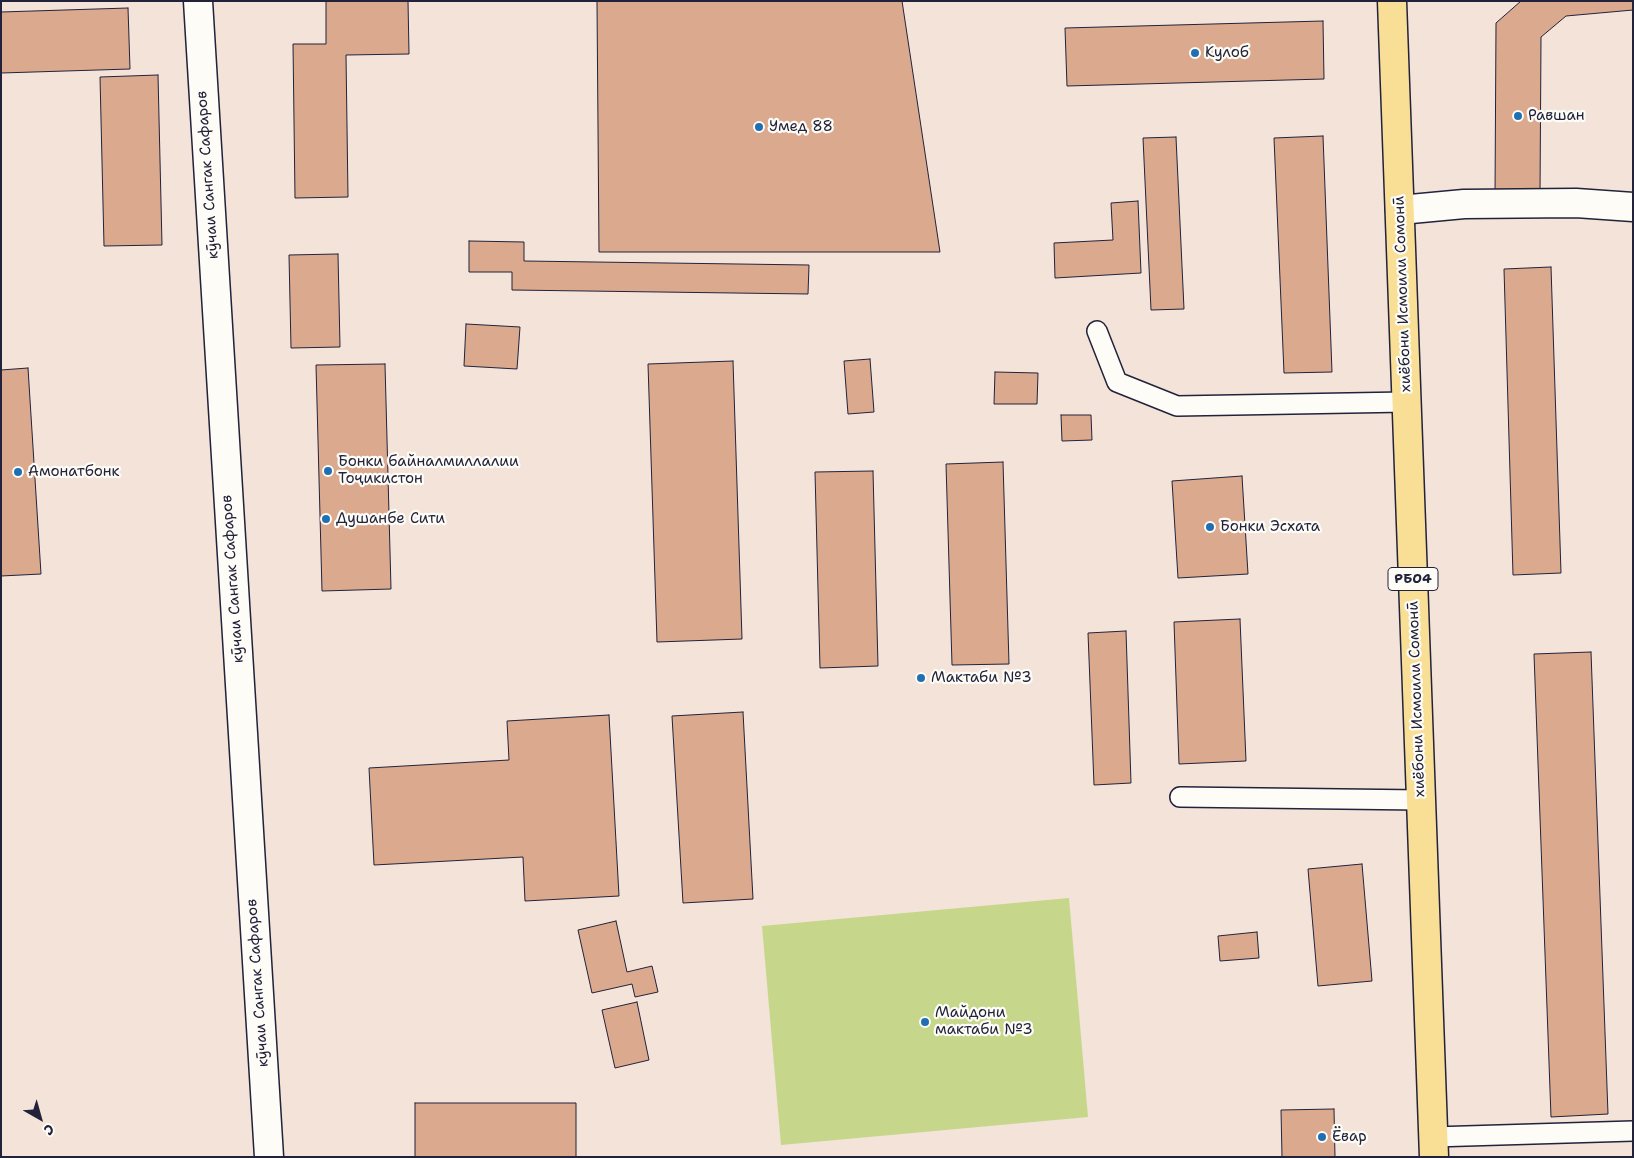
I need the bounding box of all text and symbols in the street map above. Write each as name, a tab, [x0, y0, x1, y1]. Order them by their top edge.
place label: Кулоб	[1205, 44, 1249, 62]
marker: Кулоб	[1189, 47, 1201, 59]
street label: кӯчаи Сангак Сафаров	[193, 90, 223, 260]
place label: Равшан	[1528, 107, 1585, 125]
marker: Равшан	[1512, 110, 1524, 122]
place label: Умед 88	[769, 118, 833, 136]
marker: Умед 88	[753, 121, 765, 133]
street label: хиёбони Исмоили Сомонӣ	[1391, 196, 1415, 392]
place label: Бонки байналмиллалии Тоҷикистон	[338, 453, 519, 488]
place label: Амонатбонк	[28, 463, 120, 481]
marker: Бонки байналмиллалии Тоҷикистон	[322, 465, 334, 477]
marker: Амонатбонк	[12, 466, 24, 478]
street label: кӯчаи Сангак Сафаров	[218, 494, 248, 664]
place label: Душанбе Сити	[336, 510, 445, 528]
marker: Душанбе Сити	[320, 513, 332, 525]
place label: Бонки Эсхата	[1220, 518, 1320, 536]
marker: Бонки Эсхата	[1204, 521, 1216, 533]
road number: РБ04	[1388, 568, 1438, 590]
street label: хиёбони Исмоили Сомонӣ	[1405, 601, 1429, 797]
place label: Мактаби №3	[931, 669, 1032, 687]
marker: Мактаби №3	[915, 672, 927, 684]
street label: кӯчаи Сангак Сафаров	[243, 898, 273, 1068]
place label: Майдони мактаби №3	[935, 1004, 1033, 1039]
marker: Майдони мактаби №3	[919, 1016, 931, 1028]
north arrow	[15, 1093, 65, 1143]
text: С	[40, 1120, 58, 1140]
place label: Ёвар	[1332, 1128, 1367, 1146]
marker: Ёвар	[1316, 1131, 1328, 1143]

